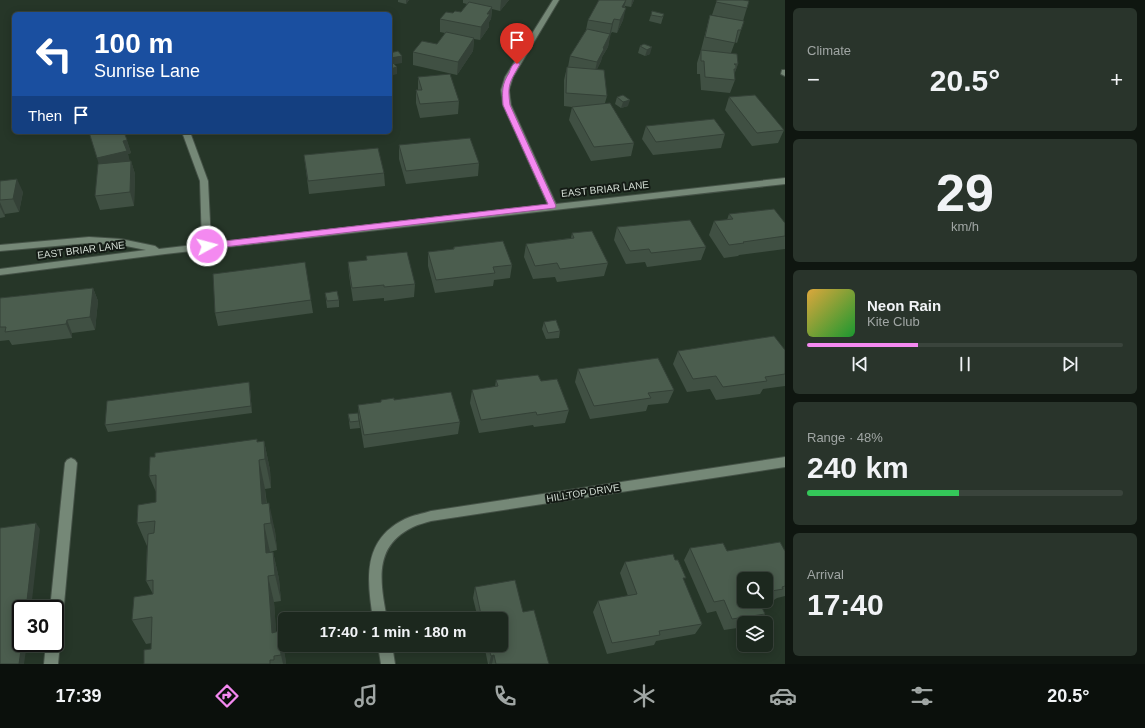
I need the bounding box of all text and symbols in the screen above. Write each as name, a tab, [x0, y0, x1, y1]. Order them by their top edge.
pin	[500, 23, 534, 64]
icon: left	[28, 28, 80, 80]
text: 100 m	[94, 28, 173, 59]
icon: arrive	[506, 29, 528, 51]
text: Climate	[807, 43, 851, 58]
text: Sunrise Lane	[94, 61, 200, 81]
text: 20.5°	[930, 64, 1000, 97]
text: −	[807, 67, 820, 92]
text: +	[1110, 67, 1123, 92]
icon: arrive	[70, 104, 92, 126]
text: Then	[28, 107, 62, 124]
text: 29	[936, 164, 994, 222]
street label: EAST BRIAR LANE	[561, 179, 650, 199]
text: km/h	[951, 219, 979, 234]
position arrow	[186, 225, 228, 267]
street label: EAST BRIAR LANE	[37, 239, 126, 261]
text: Neon Rain	[867, 297, 941, 314]
text: Kite Club	[867, 314, 920, 329]
icon: previous	[849, 353, 871, 375]
icon: pause	[954, 353, 976, 375]
icon: next	[1059, 353, 1081, 375]
text: Range · 48%	[807, 430, 883, 445]
text: 240 km	[807, 451, 909, 484]
street label: HILLTOP DRIVE	[546, 482, 621, 504]
text: Arrival	[807, 567, 844, 582]
map controls	[737, 572, 773, 652]
button: search	[737, 572, 773, 608]
text: 17:40	[807, 588, 884, 621]
speed limit sign: 30	[12, 600, 64, 652]
button: layers	[737, 616, 773, 652]
text: 17:40 · 1 min · 180 m	[320, 623, 466, 640]
icon: directions	[213, 682, 241, 710]
icon: music	[352, 682, 380, 710]
icon: phone	[491, 682, 519, 710]
icon: climate	[630, 682, 658, 710]
icon: car	[769, 682, 797, 710]
icon: filters	[908, 682, 936, 710]
text: 17:39	[56, 686, 102, 706]
text: 20.5°	[1047, 686, 1089, 706]

